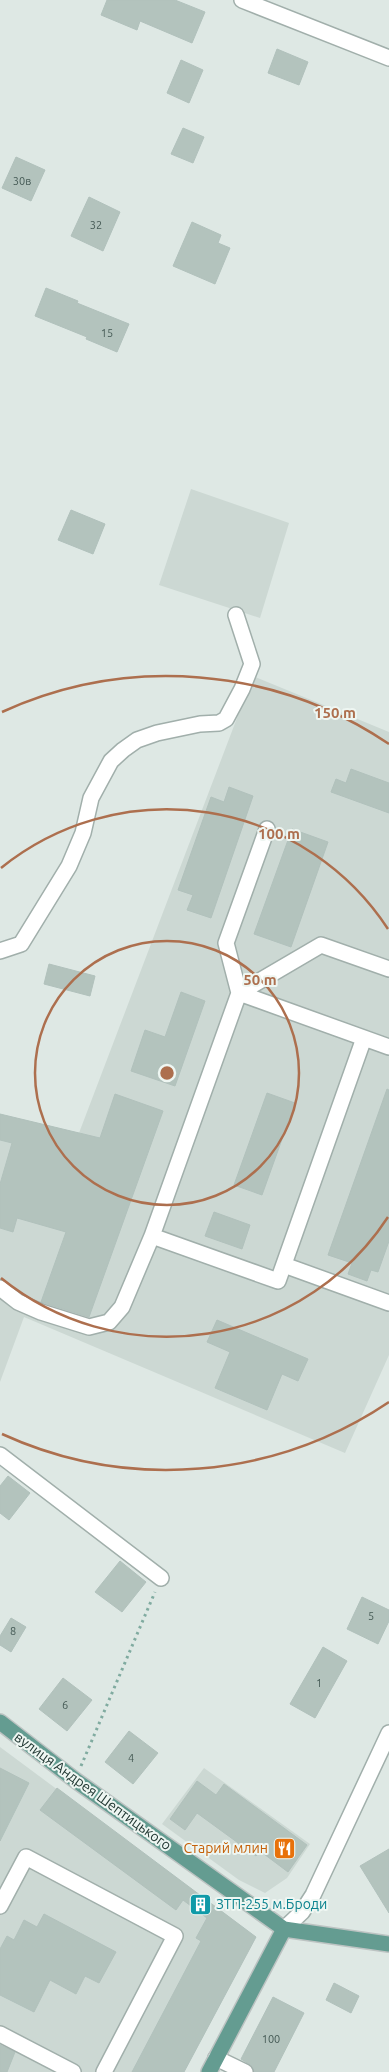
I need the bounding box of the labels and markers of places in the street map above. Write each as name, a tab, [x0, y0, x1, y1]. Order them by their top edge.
centre of rings	[158, 1064, 176, 1082]
restaurant icon: Старий млин	[272, 1836, 296, 1860]
place label: Старий млин	[183, 1840, 268, 1856]
building icon: ЗТП-255 м.Броди	[188, 1892, 212, 1916]
place label: ЗТП-255 м.Броди	[216, 1896, 327, 1912]

